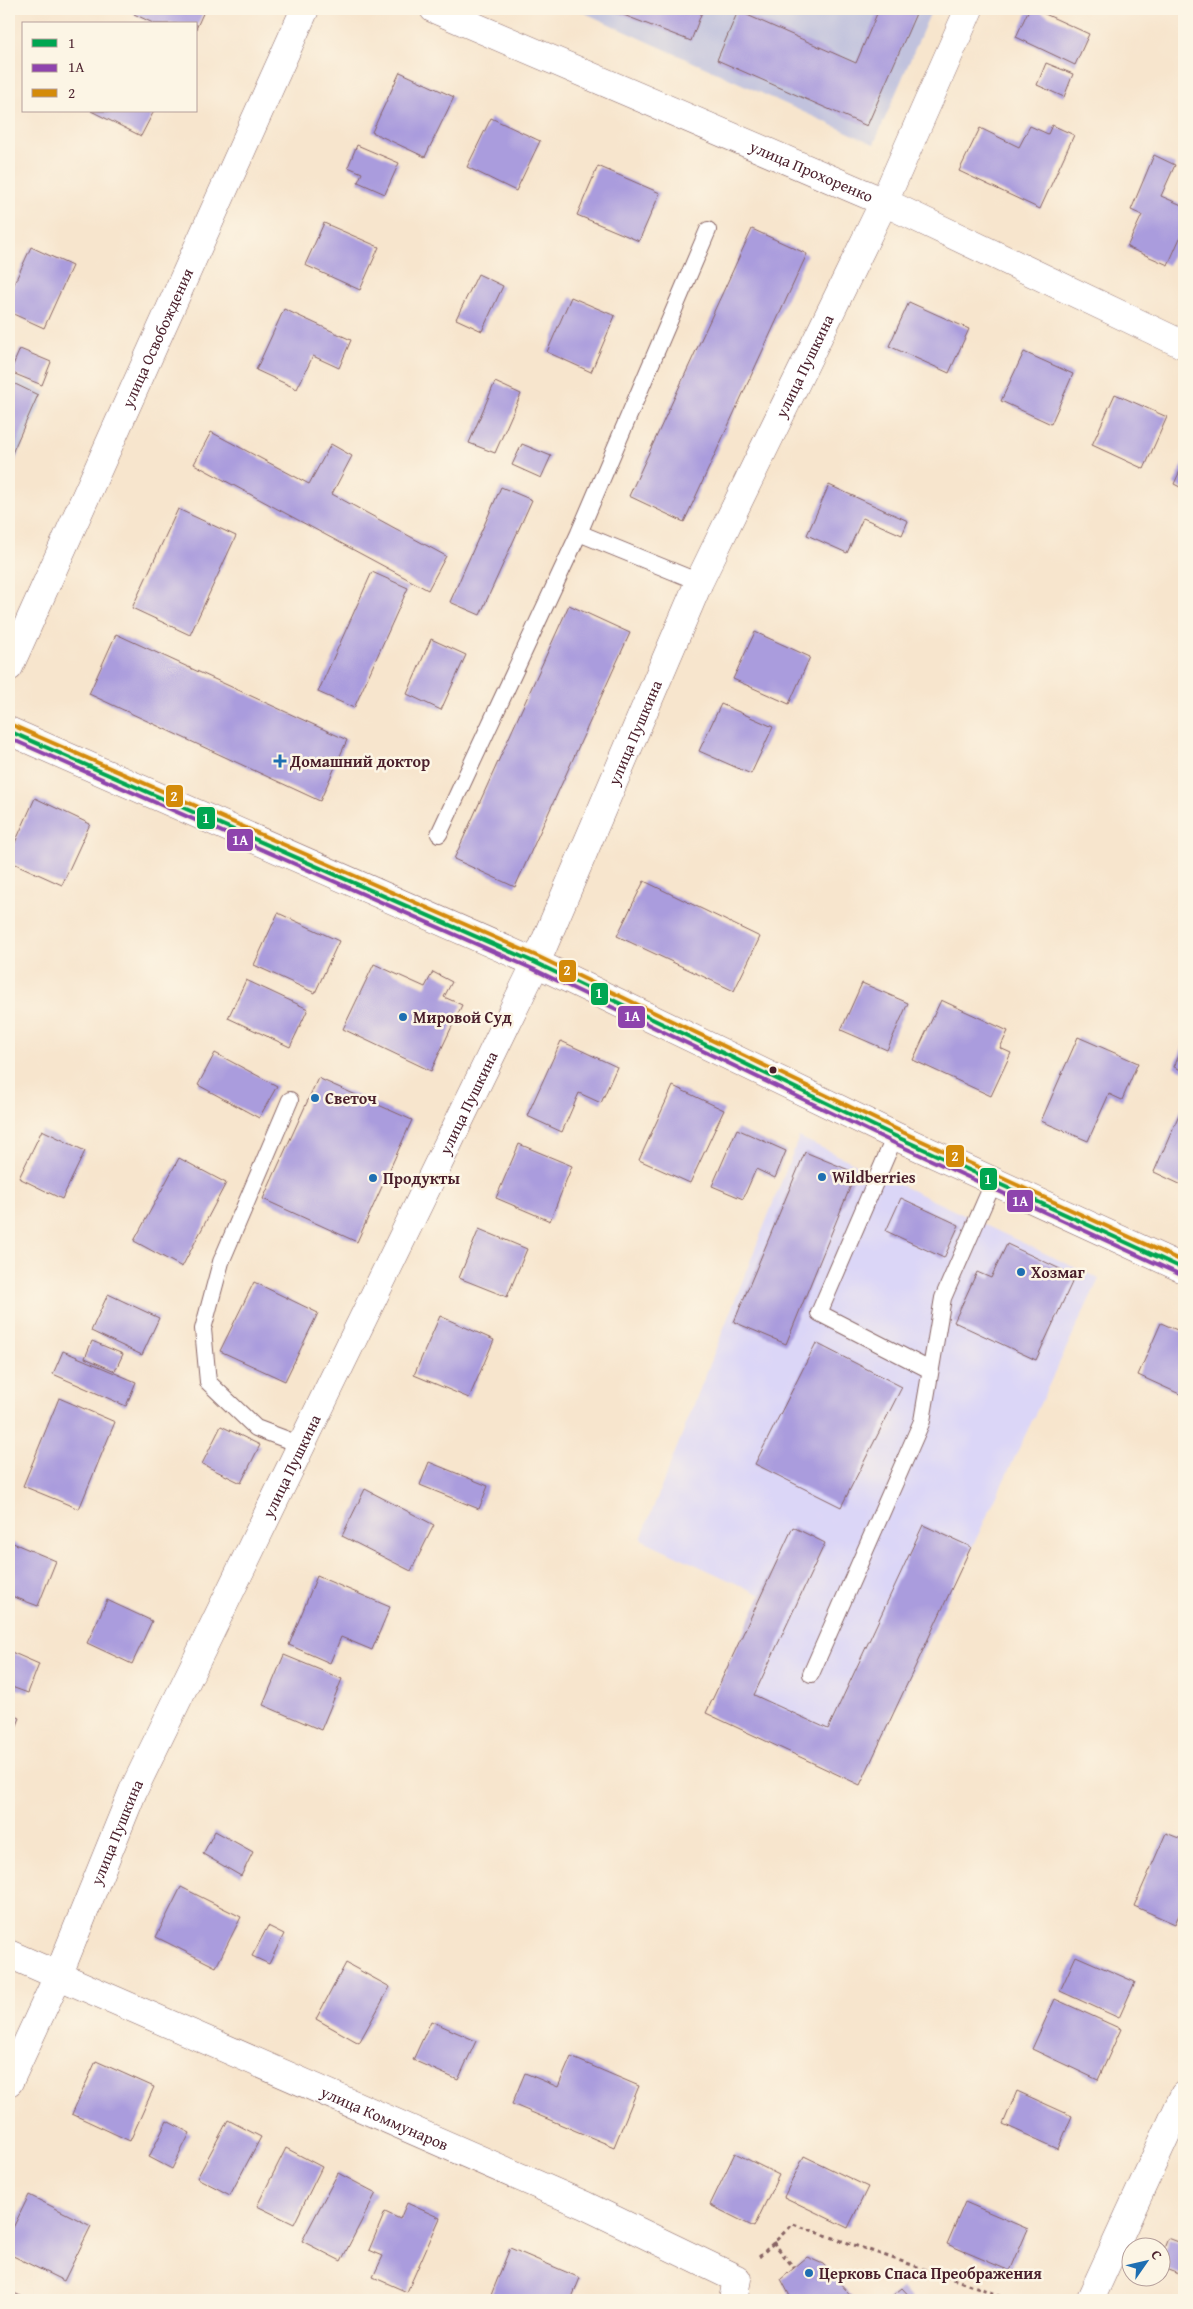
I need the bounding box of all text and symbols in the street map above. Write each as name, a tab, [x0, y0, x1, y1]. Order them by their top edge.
legend	[22, 22, 198, 112]
text: 1	[68, 32, 75, 53]
text: 1А	[68, 56, 84, 77]
text: 2	[68, 82, 75, 103]
street label: улица Прохоренко	[745, 134, 877, 208]
street label: улица Освобождения	[115, 264, 199, 412]
street label: улица Пушкина	[768, 310, 840, 422]
street label: улица Пушкина	[601, 676, 668, 790]
place label: Домашний доктор	[289, 749, 430, 773]
marker: Домашний доктор	[274, 755, 286, 767]
line badge: 2	[165, 784, 184, 808]
text: 2	[170, 786, 178, 806]
line badge: 1	[196, 806, 216, 830]
text: 1	[202, 808, 210, 828]
line badge: 1А	[226, 828, 254, 852]
text: 1А	[232, 830, 248, 850]
line badge: 2	[558, 959, 577, 983]
text: 2	[563, 960, 571, 980]
line badge: 1	[590, 982, 609, 1006]
text: 1	[595, 983, 603, 1003]
place label: Мировой Суд	[413, 1005, 512, 1029]
line badge: 1А	[617, 1005, 646, 1029]
text: 1А	[624, 1006, 640, 1026]
marker: Мировой Суд	[397, 1011, 409, 1023]
street label: улица Пушкина	[432, 1047, 504, 1159]
unlabelled marker	[768, 1065, 778, 1075]
place label: Светоч	[325, 1086, 377, 1110]
marker: Светоч	[309, 1092, 321, 1104]
line badge: 2	[945, 1144, 965, 1168]
text: 2	[951, 1146, 959, 1166]
place label: Wildberries	[832, 1165, 916, 1189]
place label: Продукты	[383, 1166, 460, 1190]
line badge: 1	[979, 1167, 998, 1191]
text: 1	[984, 1169, 992, 1189]
marker: Wildberries	[816, 1171, 828, 1183]
marker: Продукты	[367, 1172, 379, 1184]
line badge: 1А	[1006, 1189, 1034, 1213]
text: 1А	[1012, 1191, 1028, 1211]
place label: Хозмаг	[1031, 1260, 1086, 1284]
marker: Хозмаг	[1015, 1266, 1027, 1278]
street label: улица Пушкина	[255, 1410, 327, 1522]
street label: улица Пушкина	[84, 1775, 149, 1890]
street label: улица Коммунаров	[316, 2079, 453, 2157]
north arrow	[1120, 2236, 1170, 2286]
text: С	[1146, 2246, 1167, 2264]
place label: Церковь Спаса Преображения	[819, 2261, 1042, 2285]
marker: Церковь Спаса Преображения	[803, 2267, 815, 2279]

